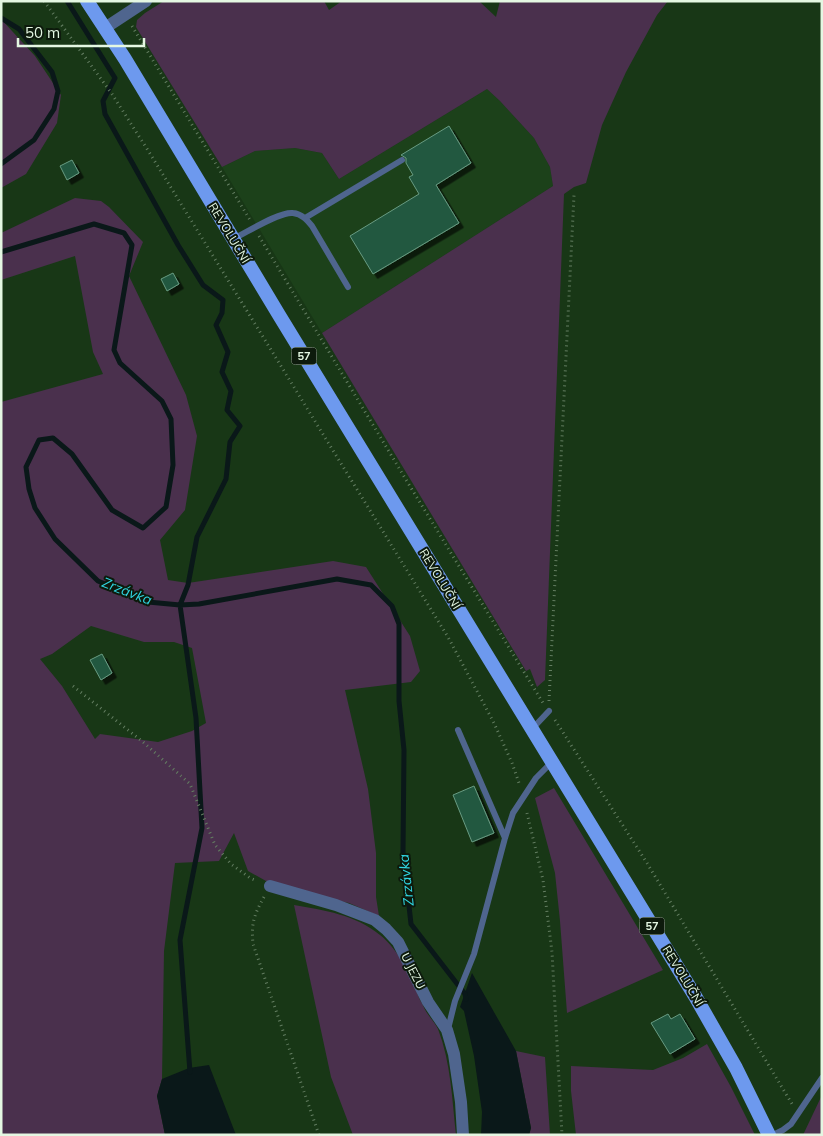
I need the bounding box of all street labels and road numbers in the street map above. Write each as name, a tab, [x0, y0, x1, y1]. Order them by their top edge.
street label: REVOLUČNÍ	[205, 200, 254, 267]
road number: 57	[292, 348, 316, 364]
street label: REVOLUČNÍ	[416, 546, 465, 613]
road number: 57	[640, 918, 664, 934]
street label: REVOLUČNÍ	[659, 943, 708, 1010]
street label: U JEZU	[398, 950, 429, 991]

